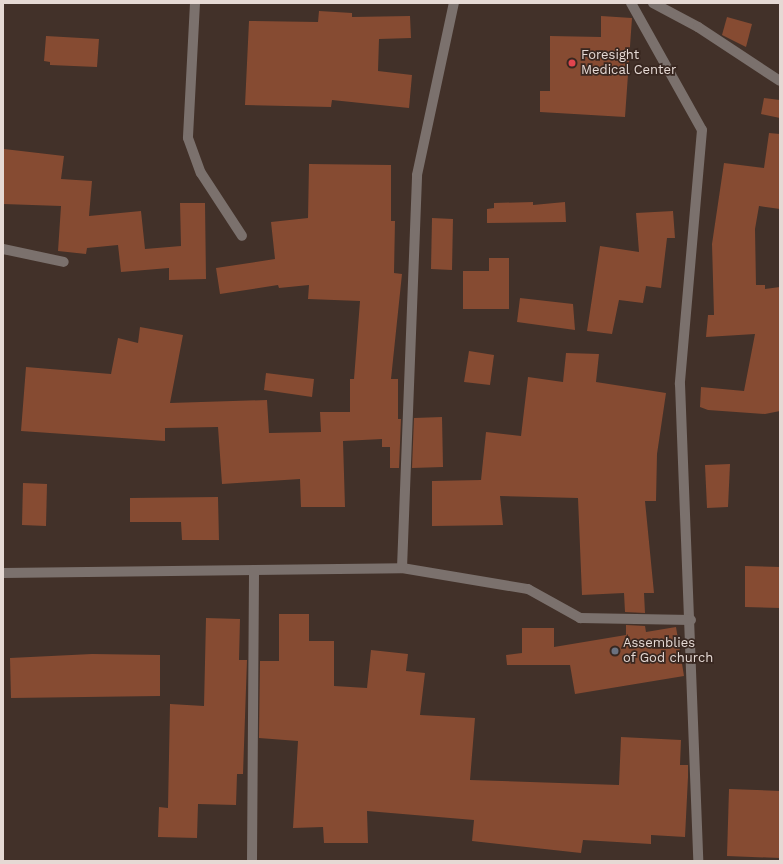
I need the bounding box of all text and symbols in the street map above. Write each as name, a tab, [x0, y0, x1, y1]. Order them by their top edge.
place label: Foresight Medical Center	[581, 48, 677, 79]
marker: Foresight Medical Center	[566, 57, 578, 69]
place label: Assemblies of God church	[623, 636, 714, 667]
marker: Assemblies of God church	[610, 646, 620, 656]

